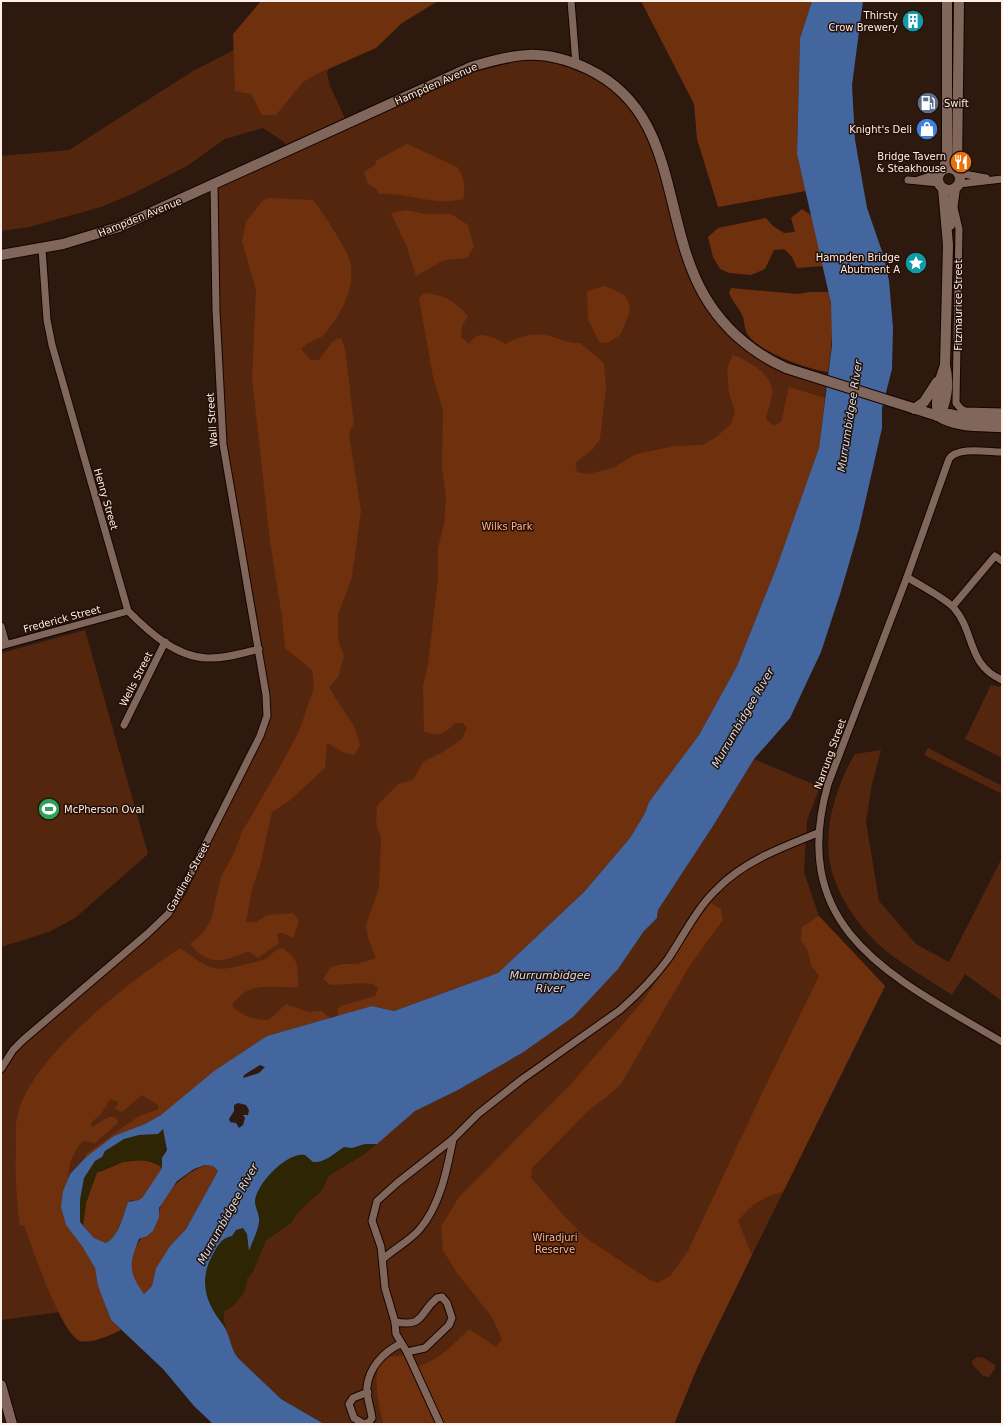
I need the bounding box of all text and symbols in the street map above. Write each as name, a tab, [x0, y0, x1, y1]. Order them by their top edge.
building icon: Thirsty Crow Brewery	[900, 8, 926, 34]
place label: Thirsty Crow Brewery	[828, 10, 898, 33]
street label: Hampden Avenue	[393, 61, 479, 107]
fuel station icon: Swift	[915, 90, 941, 116]
place label: Swift	[944, 98, 969, 109]
shop icon: Knight's Deli	[914, 116, 940, 142]
place label: Knight's Deli	[849, 124, 912, 135]
restaurant icon: Bridge Tavern & Steakhouse	[948, 149, 974, 175]
place label: Bridge Tavern & Steakhouse	[877, 151, 946, 174]
street label: Hampden Avenue	[97, 195, 183, 239]
place icon: Hampden Bridge Abutment A	[903, 250, 929, 276]
place label: Hampden Bridge Abutment A	[816, 252, 900, 275]
street label: Fitzmaurice Street	[953, 259, 964, 351]
water label: Murrumbidgee River	[835, 358, 865, 473]
street label: Wall Street	[205, 392, 219, 448]
street label: Henry Street	[92, 467, 120, 531]
park label: Wilks Park	[481, 521, 533, 532]
street label: Frederick Street	[22, 603, 102, 635]
street label: Wells Street	[118, 650, 155, 708]
water label: Murrumbidgee River	[709, 665, 778, 770]
street label: Narrung Street	[812, 717, 848, 791]
sports icon: McPherson Oval	[36, 796, 62, 822]
place label: McPherson Oval	[64, 804, 144, 815]
street label: Gardiner Street	[164, 841, 212, 913]
water label: Murrumbidgee River	[510, 969, 591, 995]
water label: Murrumbidgee River	[195, 1160, 262, 1266]
park label: Wiradjuri Reserve	[532, 1232, 578, 1255]

